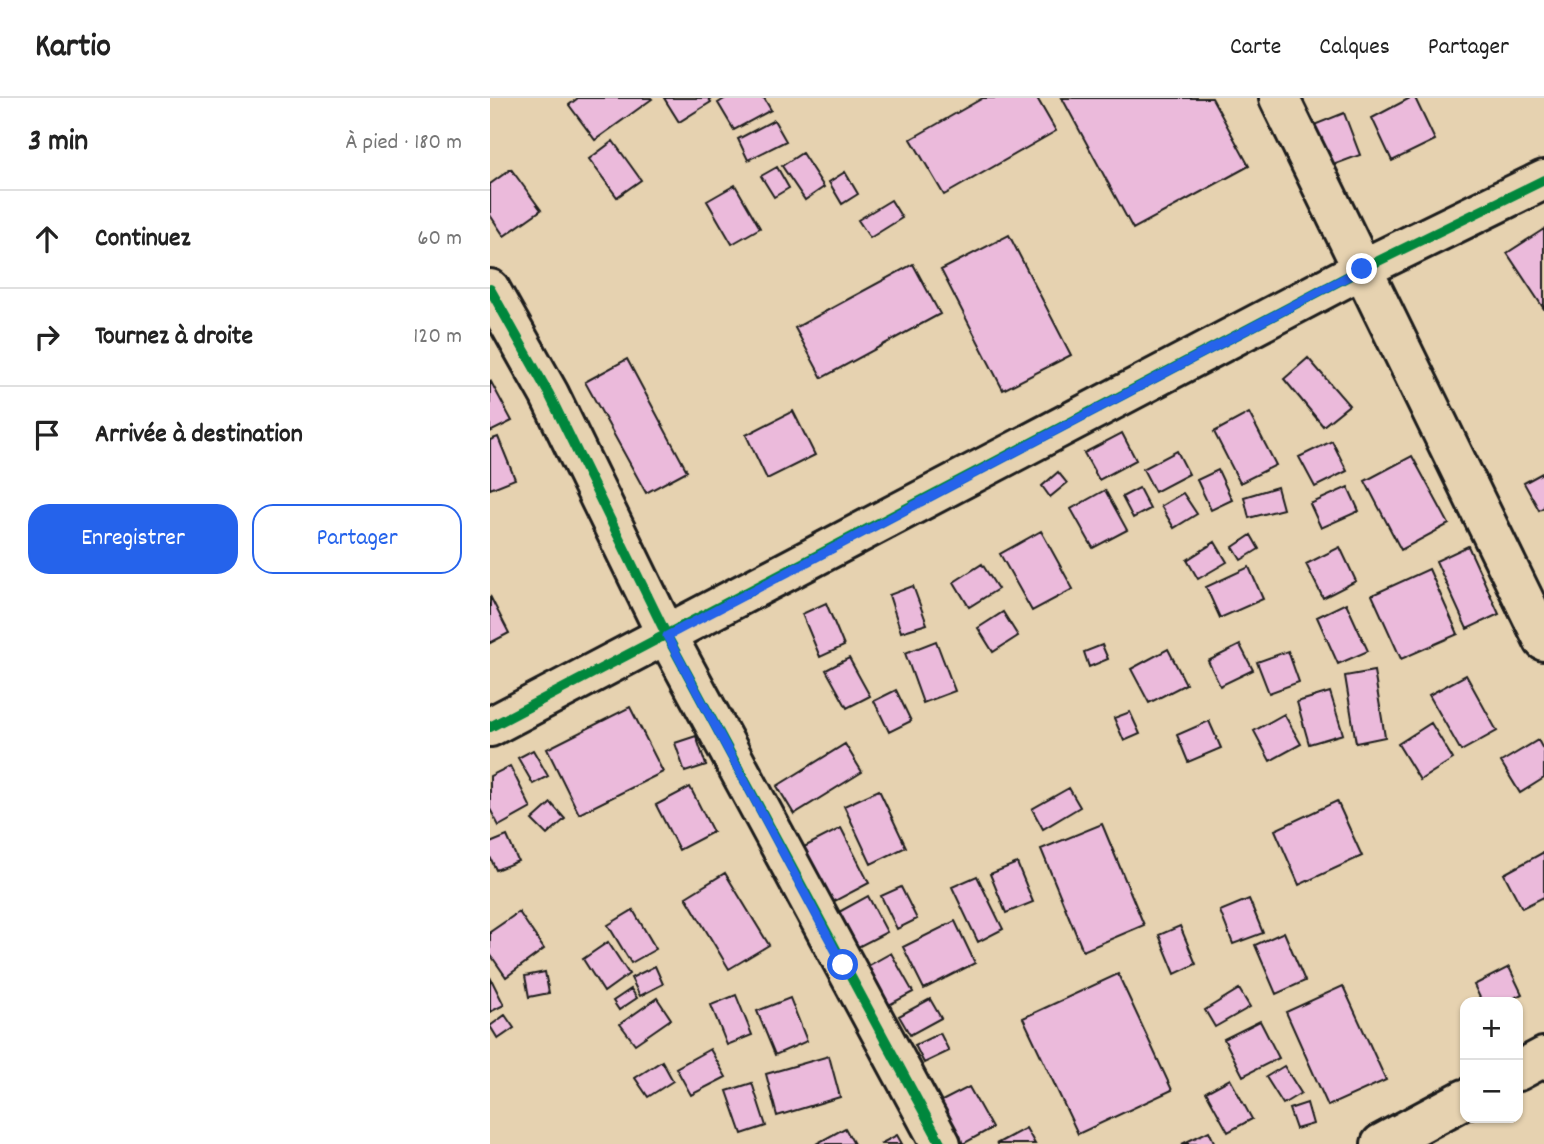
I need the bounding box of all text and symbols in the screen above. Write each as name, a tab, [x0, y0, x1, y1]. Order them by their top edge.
text: Kartio	[35, 25, 111, 72]
text: Carte	[1230, 31, 1281, 65]
text: Calques	[1319, 31, 1390, 65]
text: Partager	[1428, 31, 1509, 65]
text: 3 min	[28, 122, 88, 165]
text: À pied · 180 m	[345, 127, 462, 160]
icon: ahead	[28, 220, 66, 258]
text: Continuez	[95, 221, 190, 258]
text: 60 m	[417, 223, 462, 256]
route end	[1346, 253, 1377, 284]
icon: right	[28, 318, 66, 356]
text: Tournez à droite	[95, 319, 253, 356]
text: 120 m	[413, 321, 462, 354]
icon: arrive	[28, 416, 66, 454]
text: Arrivée à destination	[95, 417, 303, 454]
button: Enregistrer	[28, 504, 238, 574]
button: Partager	[252, 504, 462, 574]
route start	[827, 949, 858, 980]
map controls	[1460, 997, 1523, 1123]
button: +	[1460, 997, 1523, 1060]
button: −	[1460, 1060, 1523, 1123]

